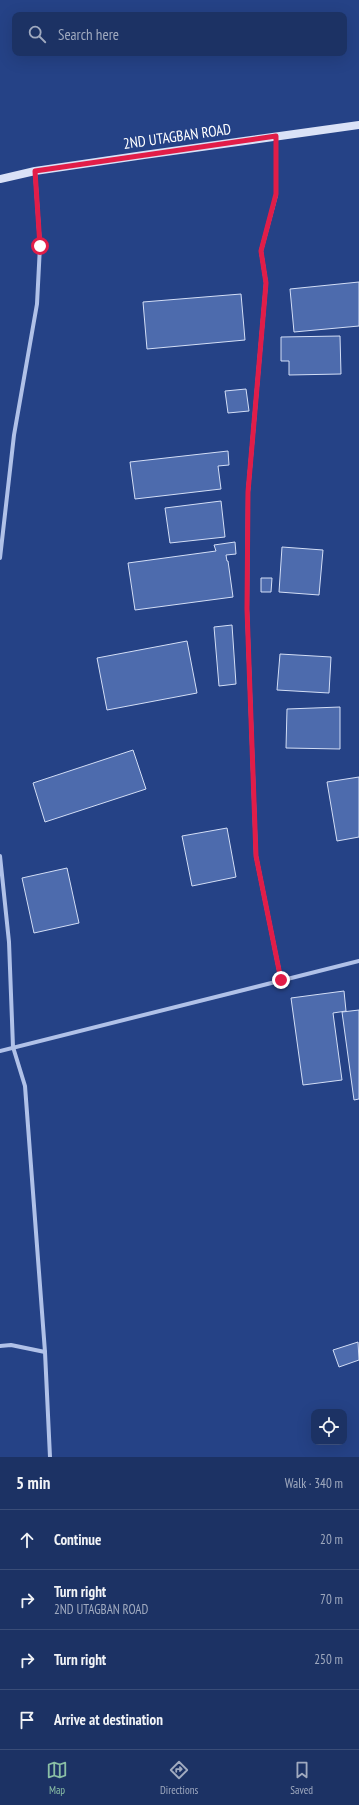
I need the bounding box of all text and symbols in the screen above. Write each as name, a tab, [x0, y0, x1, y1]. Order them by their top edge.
search box	[12, 12, 347, 56]
icon: search	[26, 23, 48, 45]
text: Search here	[58, 25, 119, 44]
street label: 2ND UTAGBAN ROAD	[122, 119, 232, 153]
route start	[31, 237, 49, 255]
route end	[272, 971, 290, 989]
map controls	[311, 1409, 347, 1445]
button: locate	[311, 1409, 347, 1445]
text: 5 min	[16, 1472, 50, 1494]
text: Walk · 340 m	[285, 1475, 343, 1492]
icon: ahead	[16, 1529, 38, 1551]
text: Continue	[54, 1530, 101, 1549]
text: 20 m	[320, 1531, 343, 1548]
text: Turn right	[54, 1582, 106, 1601]
icon: right	[16, 1589, 38, 1611]
text: 70 m	[320, 1591, 343, 1608]
text: 2ND UTAGBAN ROAD	[54, 1601, 148, 1618]
icon: right	[16, 1649, 38, 1671]
text: Turn right	[54, 1650, 106, 1669]
text: 250 m	[314, 1651, 343, 1668]
icon: arrive	[16, 1709, 38, 1731]
text: Arrive at destination	[54, 1710, 163, 1729]
tab: Map	[46, 1759, 68, 1797]
tab: Directions	[160, 1759, 198, 1797]
tab: Saved	[290, 1759, 313, 1797]

